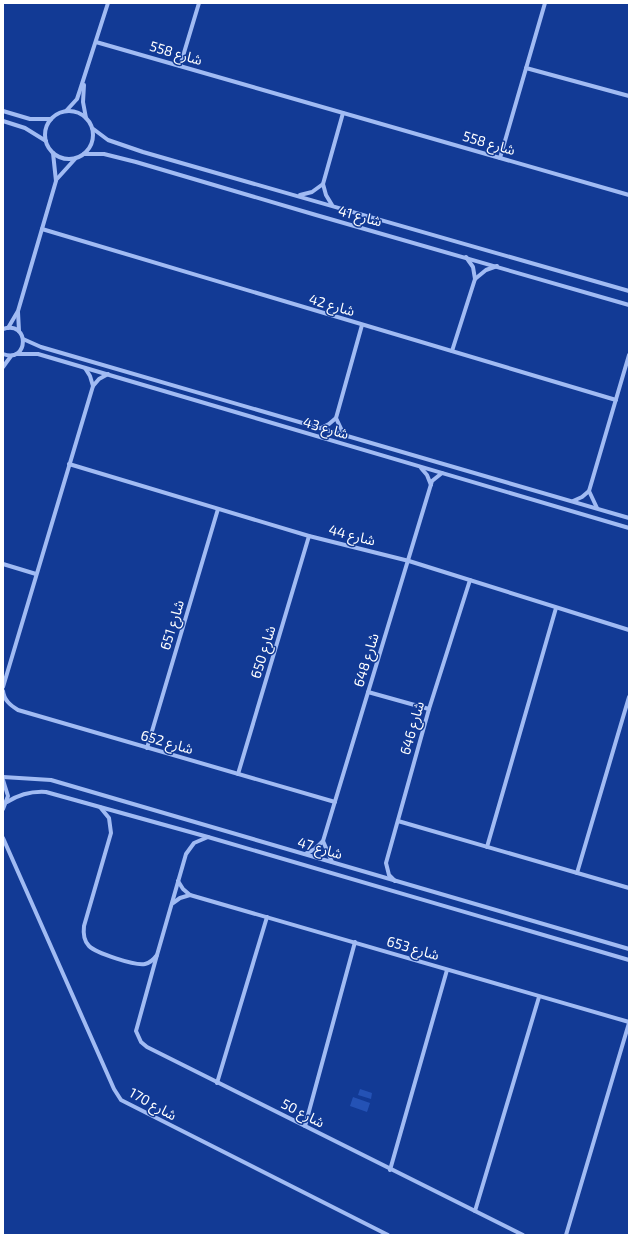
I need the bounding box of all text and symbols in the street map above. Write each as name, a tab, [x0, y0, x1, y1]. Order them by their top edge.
street label: شارع 558	[147, 37, 204, 71]
street label: شارع 558	[460, 127, 517, 161]
street label: شارع 41	[336, 202, 384, 232]
street label: شارع 42	[306, 290, 357, 322]
street label: شارع 43	[300, 413, 351, 445]
street label: شارع 44	[326, 521, 377, 551]
street label: شارع 651	[156, 598, 190, 653]
street label: شارع 650	[246, 623, 281, 681]
street label: شارع 648	[349, 631, 385, 690]
street label: شارع 646	[396, 699, 430, 757]
street label: شارع 652	[138, 726, 195, 760]
street label: شارع 47	[295, 833, 345, 865]
street label: شارع 653	[384, 932, 441, 966]
street label: شارع 170	[125, 1084, 180, 1126]
street label: شارع 50	[277, 1094, 328, 1133]

